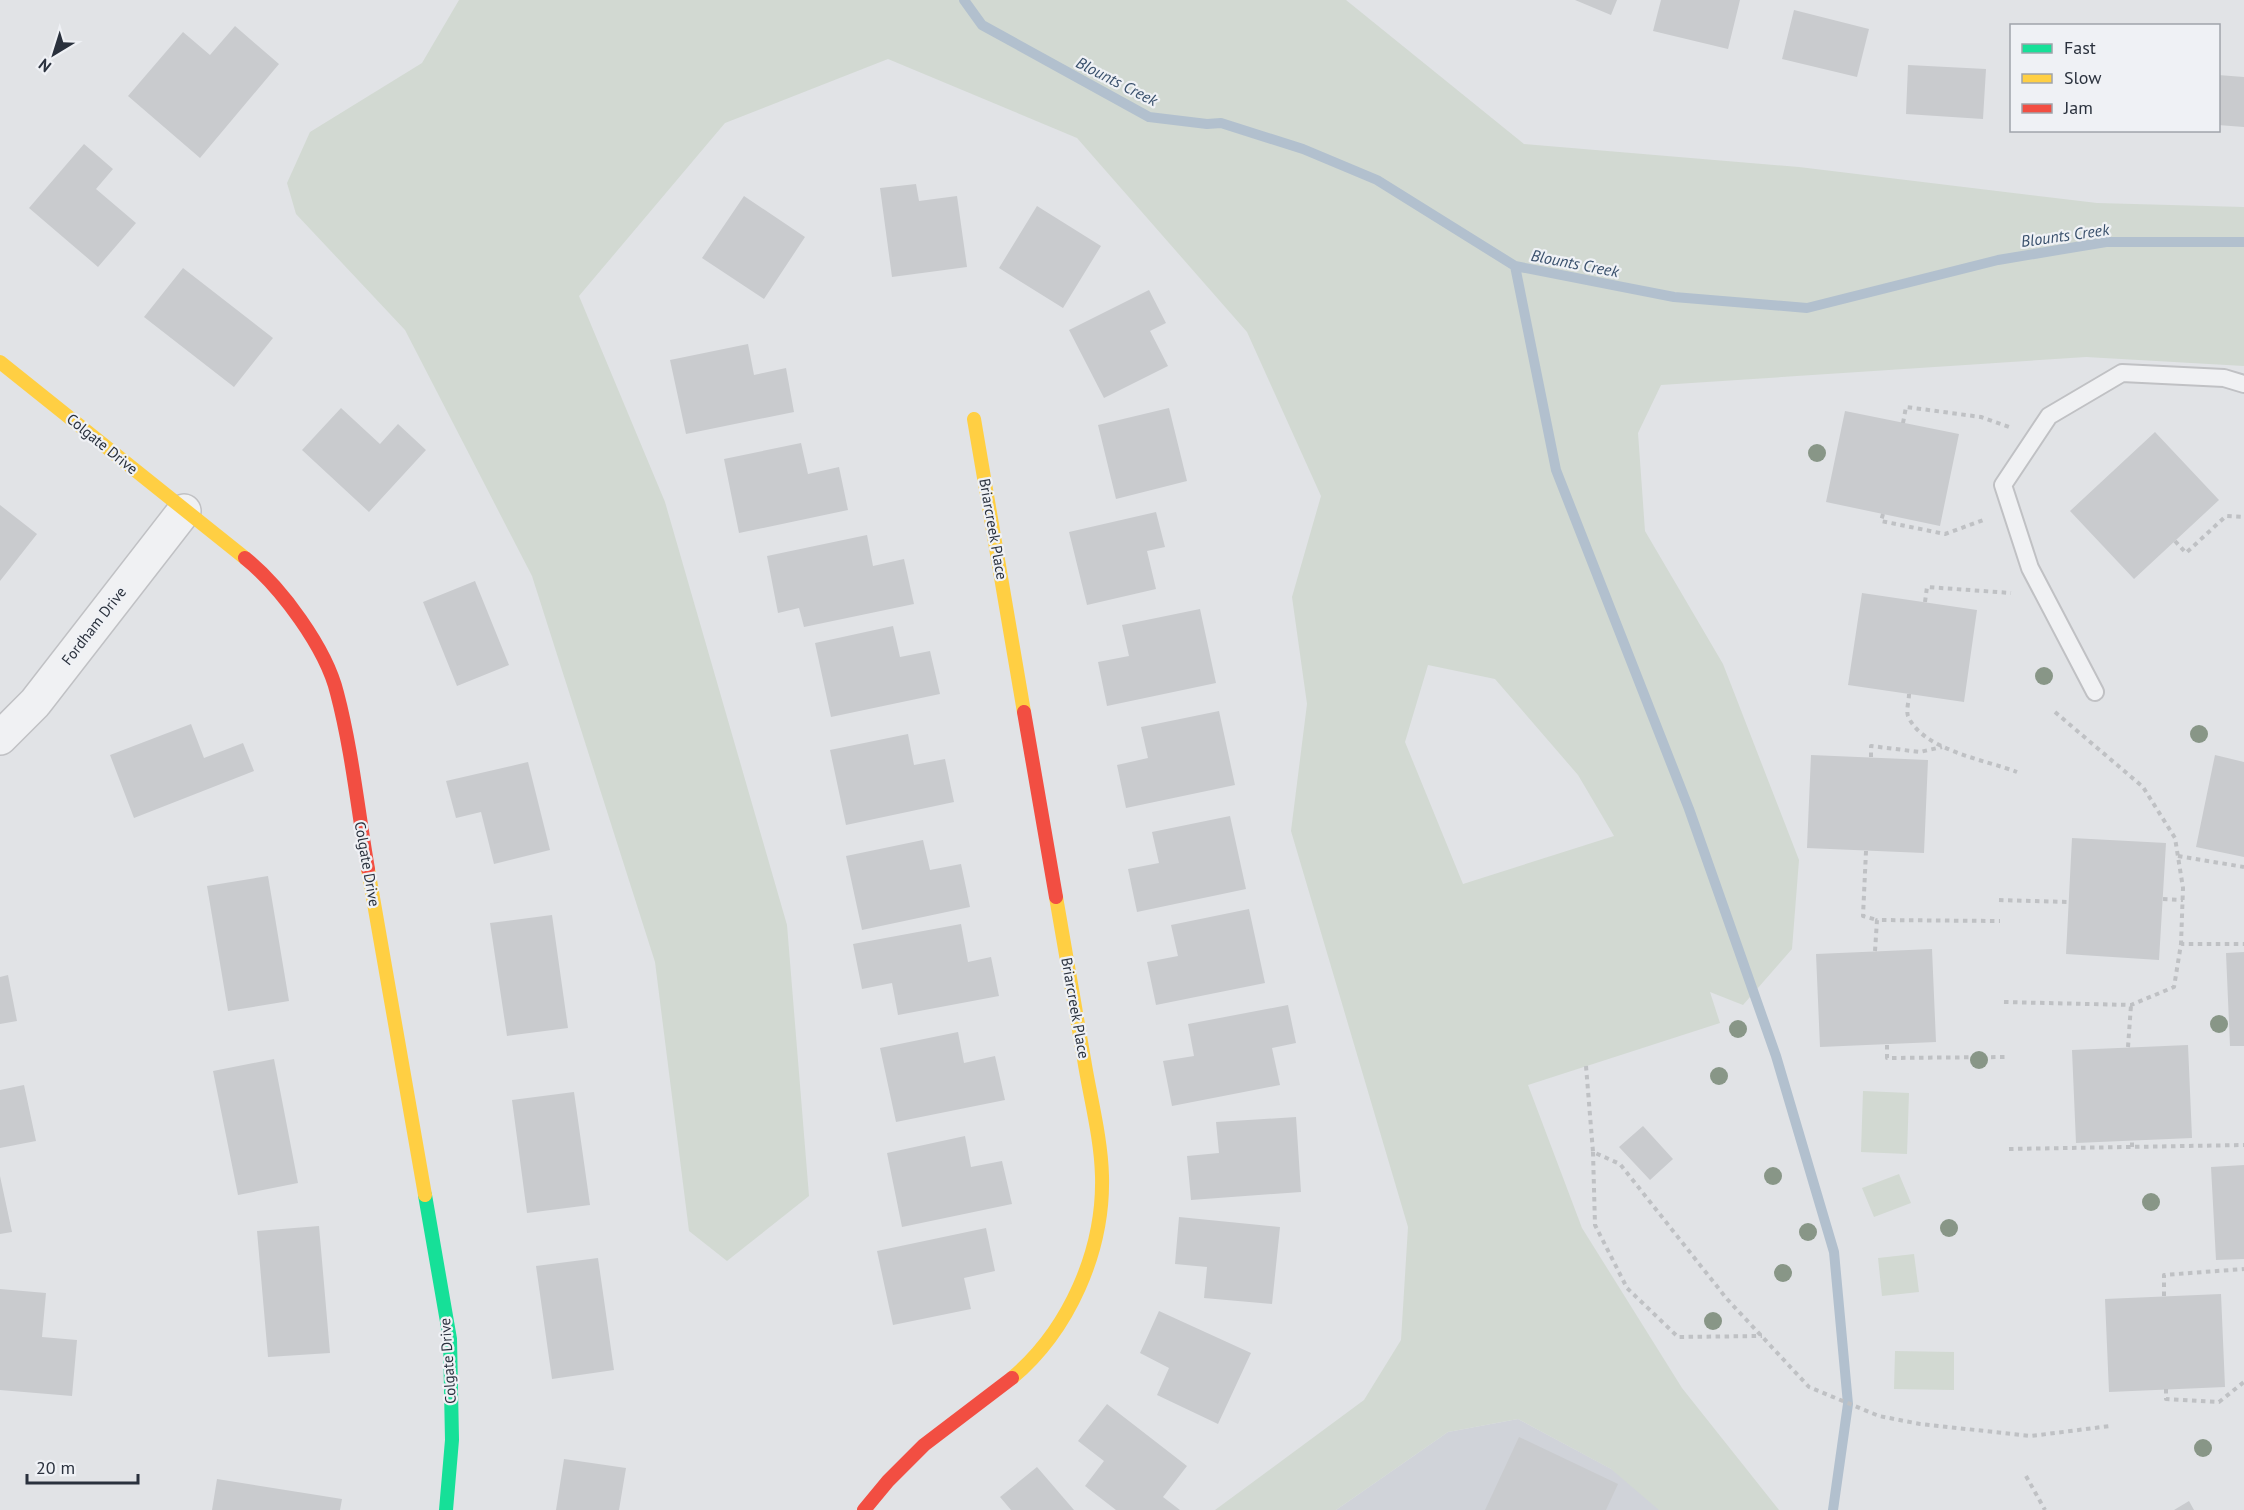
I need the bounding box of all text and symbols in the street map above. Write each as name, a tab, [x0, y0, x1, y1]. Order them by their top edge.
north arrow	[24, 24, 84, 84]
legend	[2010, 24, 2220, 132]
text: Fast	[2064, 36, 2096, 59]
water label: Blounts Creek	[1073, 52, 1162, 110]
text: N	[34, 55, 55, 77]
text: Slow	[2064, 66, 2102, 89]
text: Jam	[2063, 96, 2093, 119]
water label: Blounts Creek	[2020, 219, 2111, 251]
water label: Blounts Creek	[1530, 245, 1621, 281]
street label: Colgate Drive	[63, 409, 142, 478]
street label: Briarcreek Place	[975, 477, 1012, 581]
street label: Fordham Drive	[57, 583, 130, 669]
street label: Colgate Drive	[351, 820, 384, 908]
street label: Briarcreek Place	[1057, 956, 1094, 1060]
street label: Colgate Drive	[435, 1317, 460, 1405]
scale bar	[27, 1447, 138, 1485]
text: 20 m	[36, 1456, 75, 1479]

